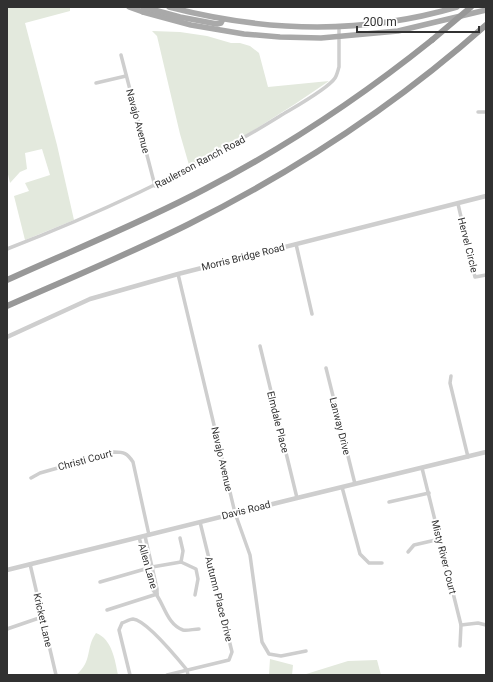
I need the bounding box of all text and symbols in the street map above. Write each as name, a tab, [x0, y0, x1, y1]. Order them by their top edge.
scale bar	[357, 8, 479, 34]
text: 200 m	[363, 15, 397, 29]
street label: Navajo Avenue	[124, 88, 152, 154]
street label: Raulerson Ranch Road	[153, 134, 247, 190]
street label: Hervel Circle	[456, 216, 480, 274]
street label: Morris Bridge Road	[200, 241, 286, 273]
street label: Elmdale Place	[265, 390, 291, 454]
street label: Lanway Drive	[328, 396, 352, 456]
street label: Navajo Avenue	[209, 426, 235, 492]
street label: Christi Court	[57, 447, 113, 473]
street label: Davis Road	[221, 499, 271, 521]
street label: Misty River Court	[429, 519, 459, 595]
street label: Allen Lane	[136, 542, 160, 590]
street label: Autumn Place Drive	[203, 555, 235, 643]
street label: Kricket Lane	[31, 592, 55, 648]

